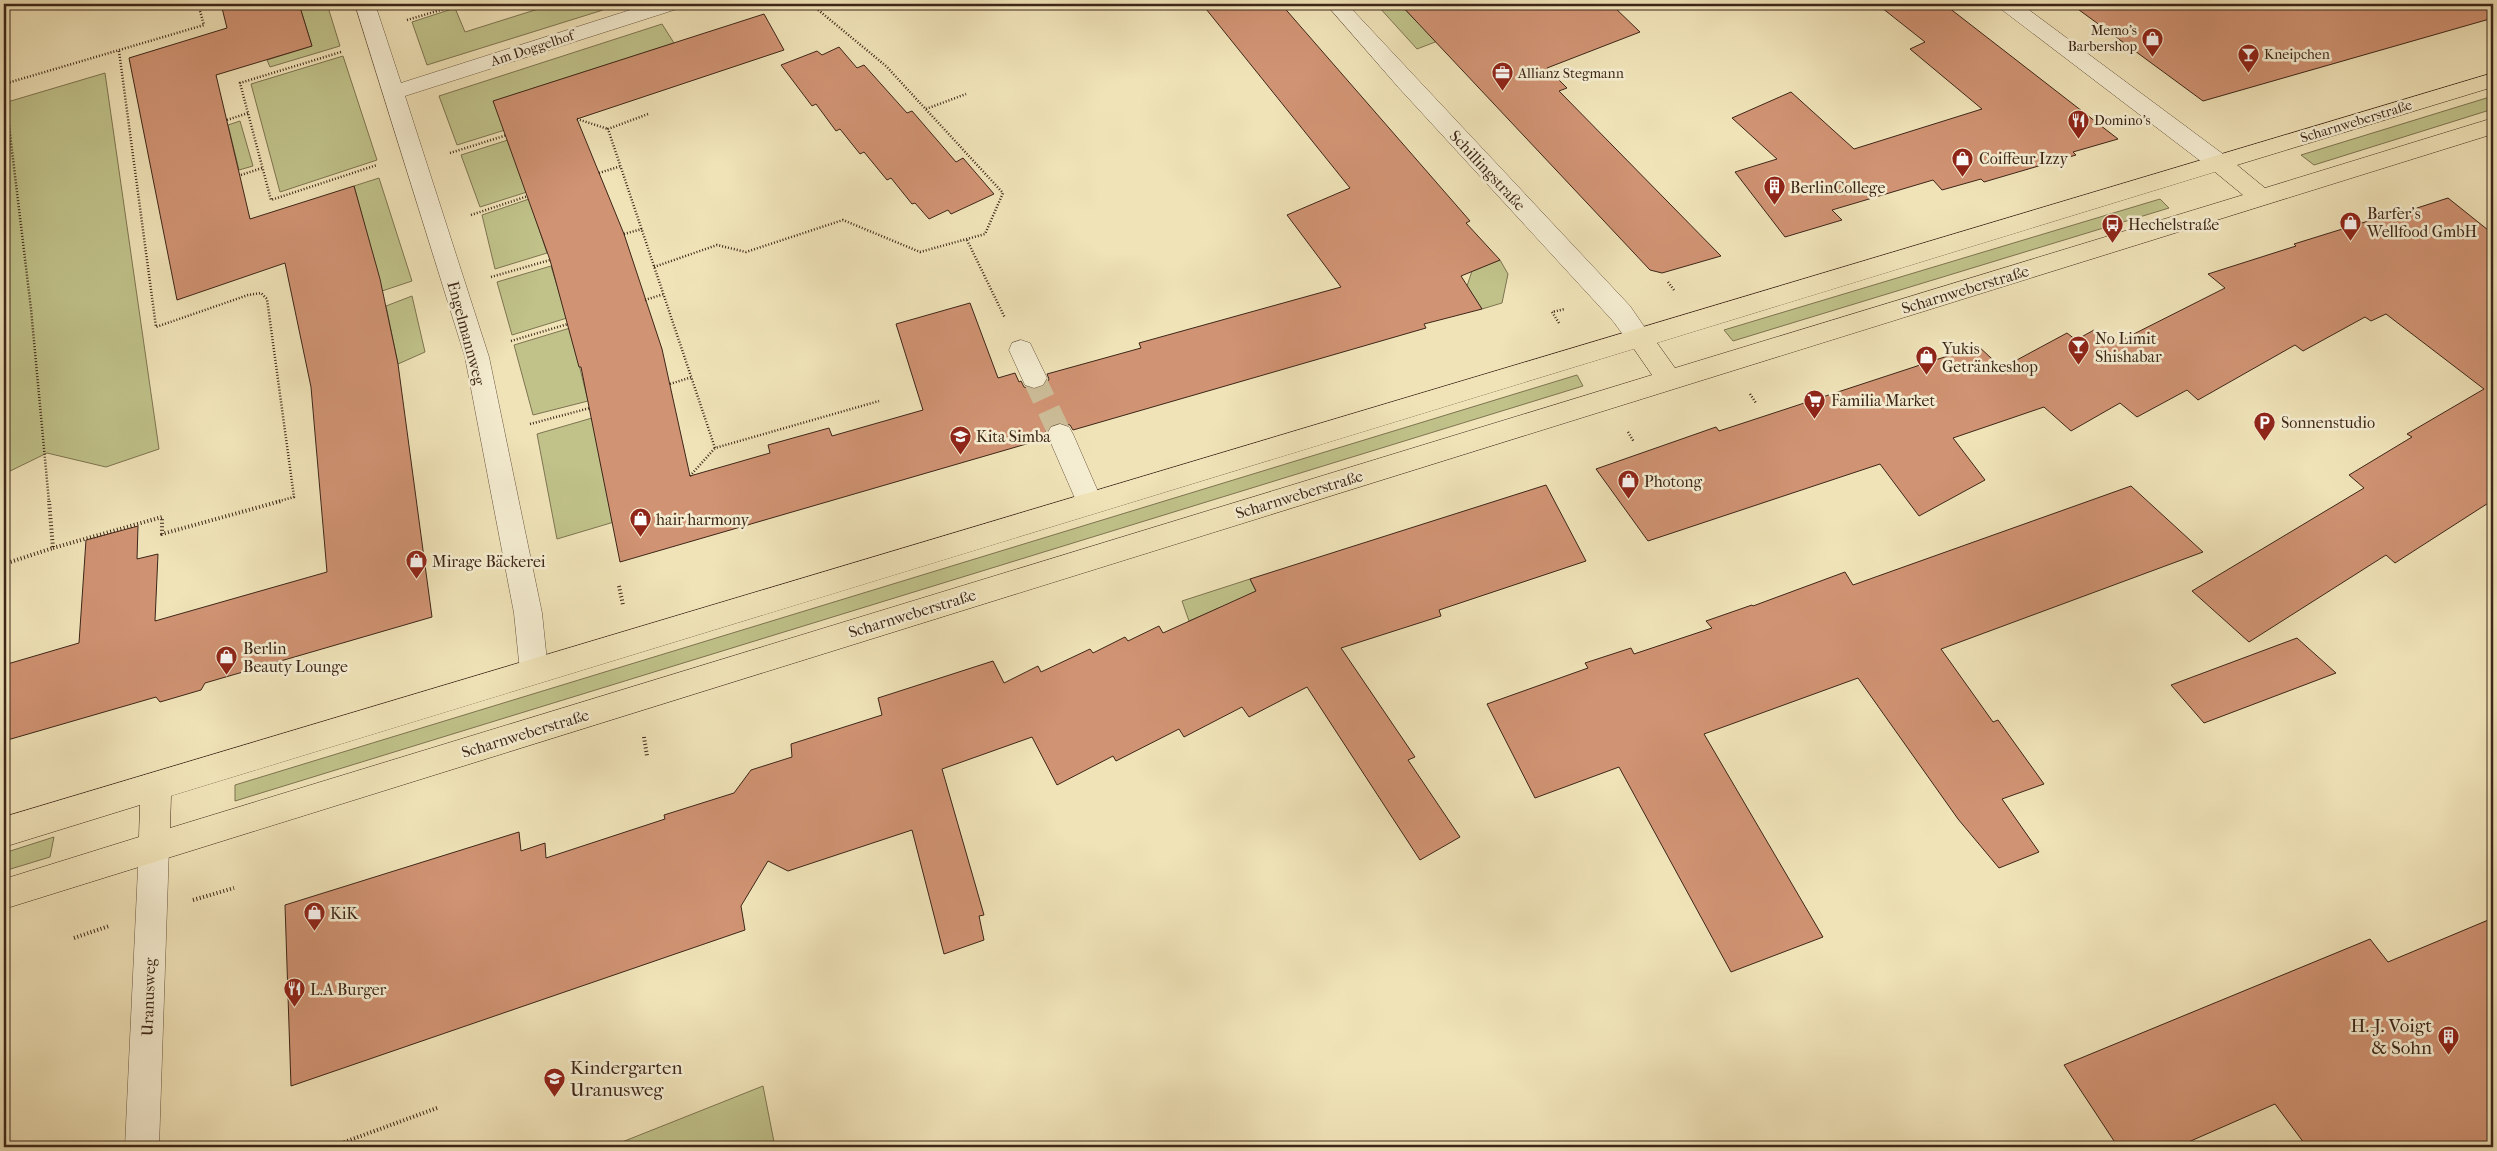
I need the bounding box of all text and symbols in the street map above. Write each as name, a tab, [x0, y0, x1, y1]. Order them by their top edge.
place label: Memo's Barbershop	[2068, 22, 2137, 55]
street label: Am Doggelhof	[487, 26, 579, 70]
shop icon: Memo's Barbershop	[2141, 26, 2165, 57]
bar icon: Kneipchen	[2236, 42, 2260, 73]
place label: Kneipchen	[2264, 46, 2330, 63]
office icon: Allianz Stegmann	[1490, 61, 1514, 92]
place label: Allianz Stegmann	[1517, 65, 1624, 82]
street label: Scharnweberstraße	[2298, 96, 2414, 147]
restaurant icon: Domino's	[2066, 108, 2090, 139]
place label: Domino's	[2094, 112, 2151, 129]
street label: Schillingstraße	[1446, 126, 1530, 215]
shop icon: Coiffeur Izzy	[1951, 146, 1975, 177]
place label: Coiffeur Izzy	[1979, 149, 2068, 168]
building icon: BerlinCollege	[1762, 175, 1786, 206]
place label: BerlinCollege	[1790, 178, 1885, 197]
place label: Barfer's Wellfood GmbH	[2366, 204, 2477, 241]
shop icon: Barfer's Wellfood GmbH	[2339, 210, 2363, 241]
bus stop icon: Hechelstraße	[2100, 212, 2124, 243]
place label: Hechelstraße	[2128, 215, 2219, 234]
street label: Scharnweberstraße	[1899, 261, 2031, 318]
street label: Engelmannweg	[444, 279, 490, 388]
place label: No Limit Shishabar	[2095, 329, 2162, 366]
bar icon: No Limit Shishabar	[2067, 335, 2091, 366]
place label: Yukis Getränkeshop	[1941, 339, 2038, 376]
shop icon: Yukis Getränkeshop	[1914, 345, 1938, 376]
supermarket icon: Familia Market	[1803, 388, 1827, 419]
place label: Familia Market	[1831, 391, 1936, 410]
parking icon: Sonnenstudio	[2253, 410, 2277, 441]
place label: Sonnenstudio	[2281, 413, 2375, 432]
school or university icon: Kita Simba	[948, 424, 972, 455]
place label: Kita Simba	[976, 427, 1051, 446]
street label: Scharnweberstraße	[1233, 466, 1365, 523]
shop icon: Photong	[1616, 469, 1640, 500]
place label: Photong	[1644, 472, 1703, 491]
shop icon: hair harmony	[628, 507, 652, 538]
place label: hair harmony	[656, 510, 750, 529]
shop icon: Mirage Bäckerei	[404, 549, 428, 580]
place label: Mirage Bäckerei	[432, 552, 546, 571]
street label: Scharnweberstraße	[846, 585, 978, 642]
place label: Berlin Beauty Lounge	[243, 639, 348, 676]
shop icon: Berlin Beauty Lounge	[215, 645, 239, 676]
street label: Scharnweberstraße	[459, 705, 591, 762]
shop icon: KiK	[302, 901, 326, 932]
place label: KiK	[330, 904, 359, 923]
street label: Uranusweg	[138, 957, 159, 1037]
restaurant icon: L.A Burger	[282, 977, 306, 1008]
place label: L.A Burger	[310, 980, 387, 999]
place label: H.-J. Voigt & Sohn	[2350, 1015, 2432, 1059]
building icon: H.-J. Voigt & Sohn	[2436, 1024, 2460, 1055]
place label: Kindergarten Uranusweg	[570, 1057, 682, 1101]
school or university icon: Kindergarten Uranusweg	[542, 1066, 566, 1097]

